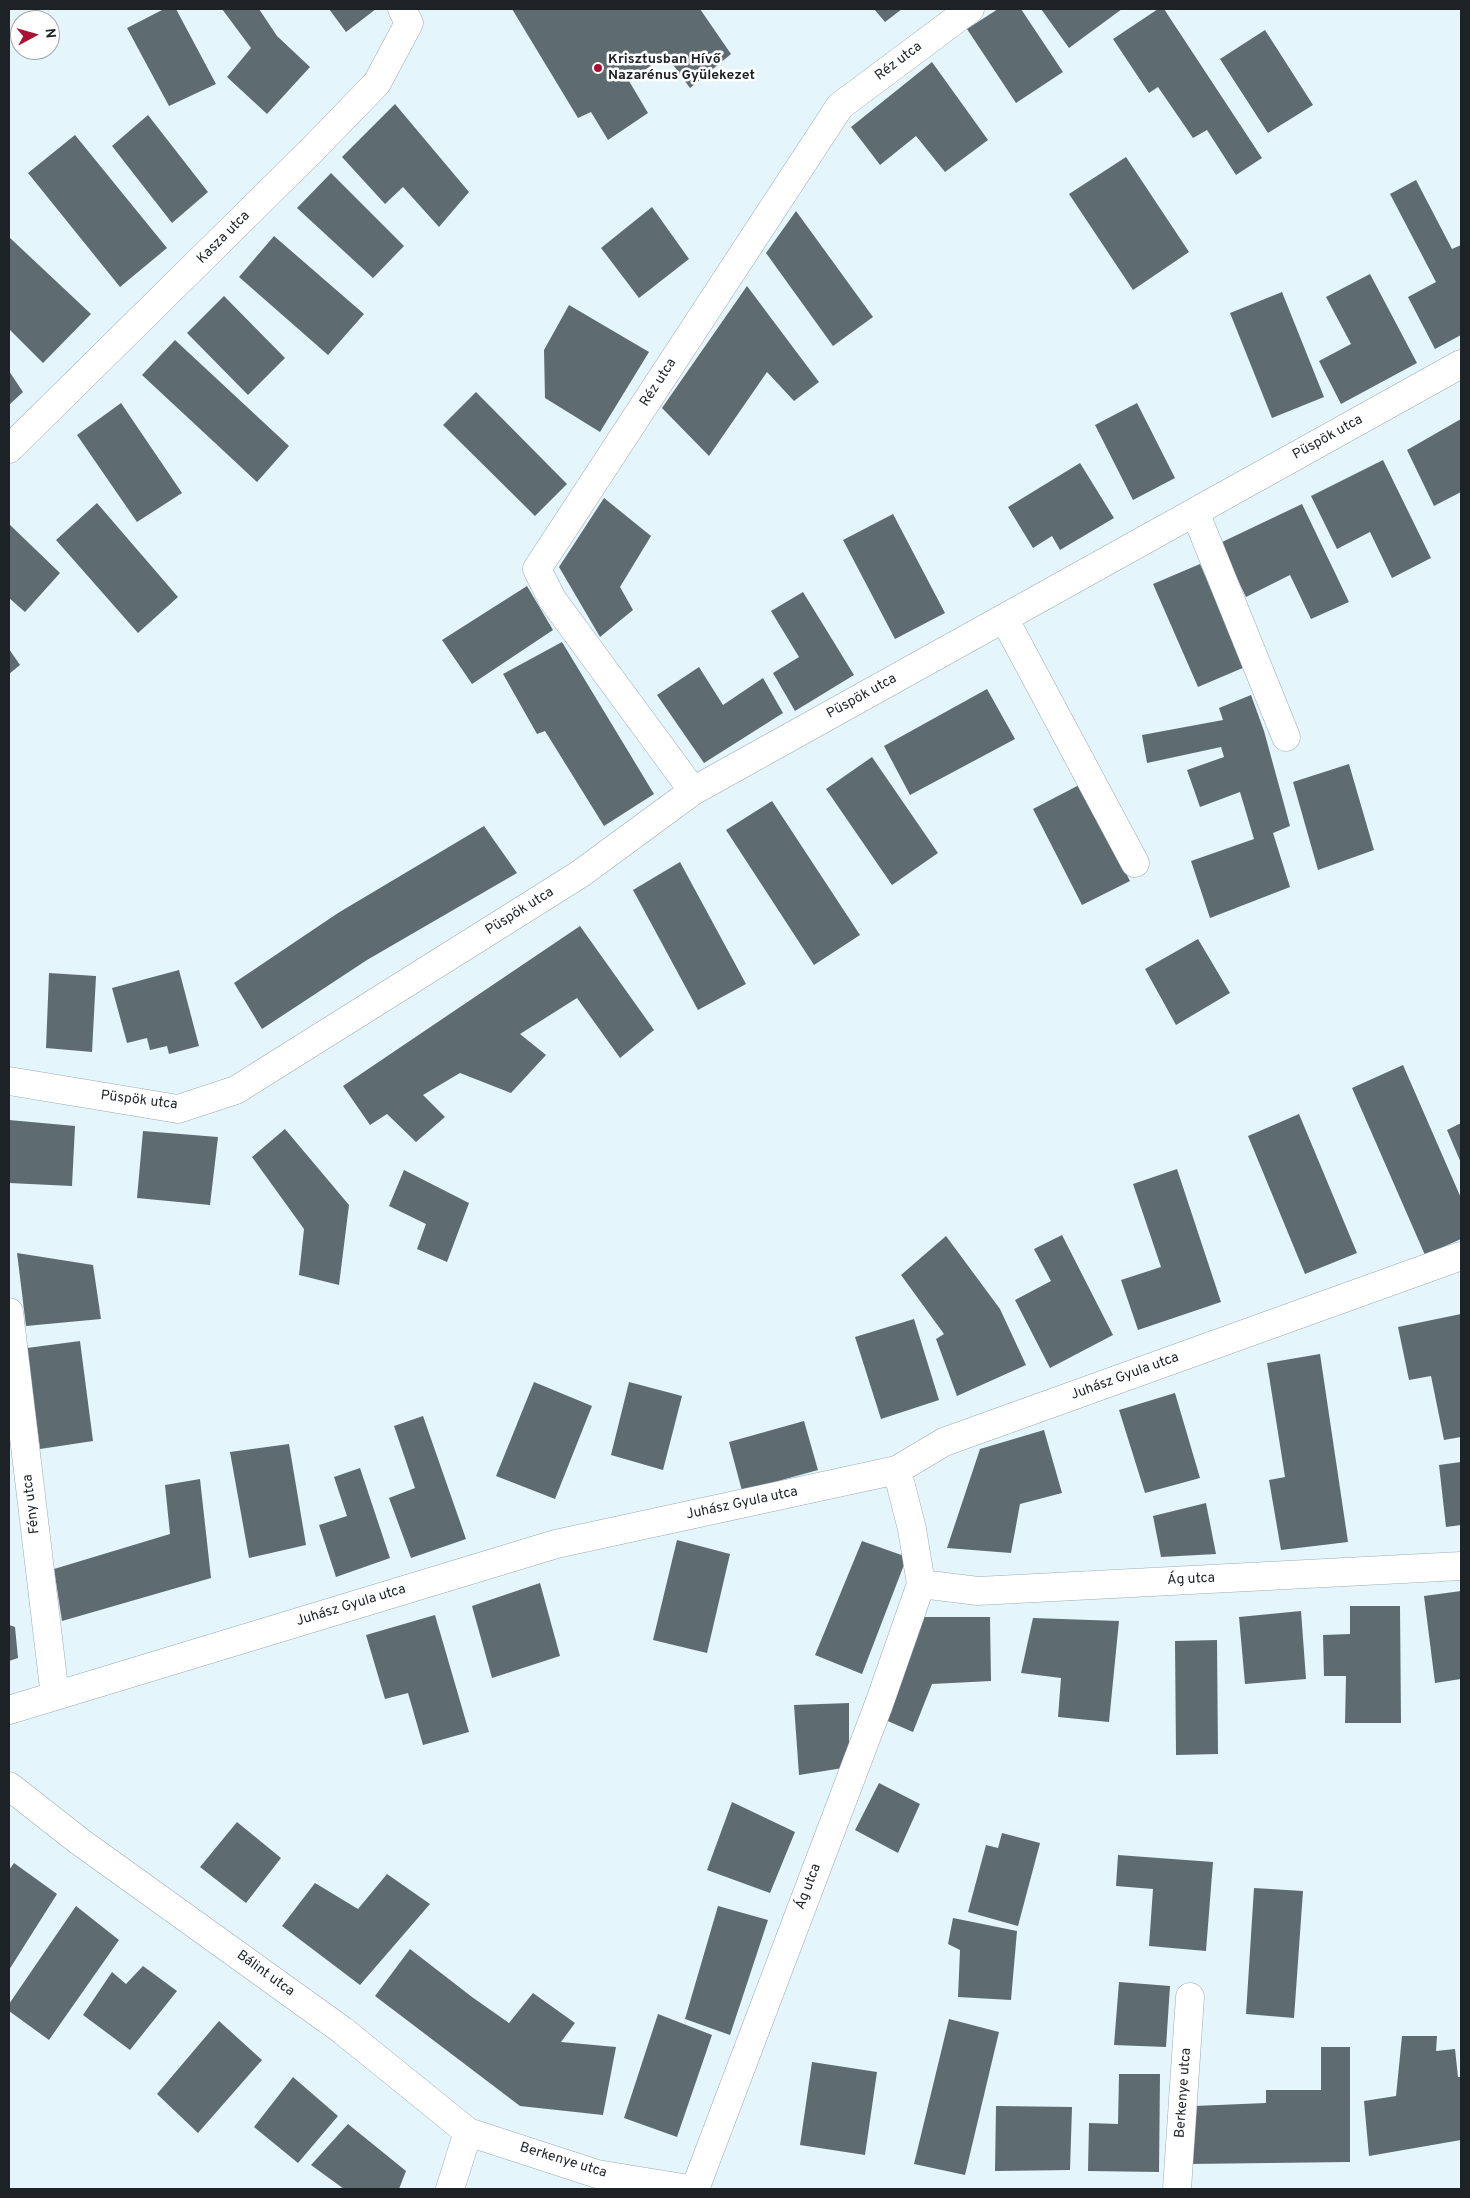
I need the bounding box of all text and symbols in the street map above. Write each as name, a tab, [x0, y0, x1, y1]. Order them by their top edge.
north arrow	[10, 10, 60, 60]
text: N	[40, 28, 58, 39]
street label: Réz utca	[872, 39, 926, 85]
place label: Krisztusban Hívő Nazarénus Gyülekezet	[608, 52, 755, 84]
marker: Krisztusban Hívő Nazarénus Gyülekezet	[592, 62, 604, 74]
street label: Kasza utca	[194, 208, 254, 268]
street label: Réz utca	[637, 356, 681, 410]
street label: Püspök utca	[1290, 412, 1366, 464]
street label: Püspök utca	[824, 671, 900, 723]
street label: Püspök utca	[483, 884, 557, 940]
street label: Püspök utca	[100, 1088, 178, 1114]
street label: Juhász Gyula utca	[1069, 1350, 1181, 1404]
street label: Fény utca	[20, 1473, 44, 1535]
street label: Juhász Gyula utca	[685, 1484, 799, 1524]
street label: Ág utca	[1167, 1570, 1215, 1590]
street label: Juhász Gyula utca	[294, 1581, 408, 1631]
street label: Ág utca	[793, 1862, 825, 1912]
street label: Bálint utca	[233, 1947, 297, 2001]
street label: Berkenye utca	[1172, 2047, 1196, 2139]
street label: Berkenye utca	[517, 2140, 609, 2182]

